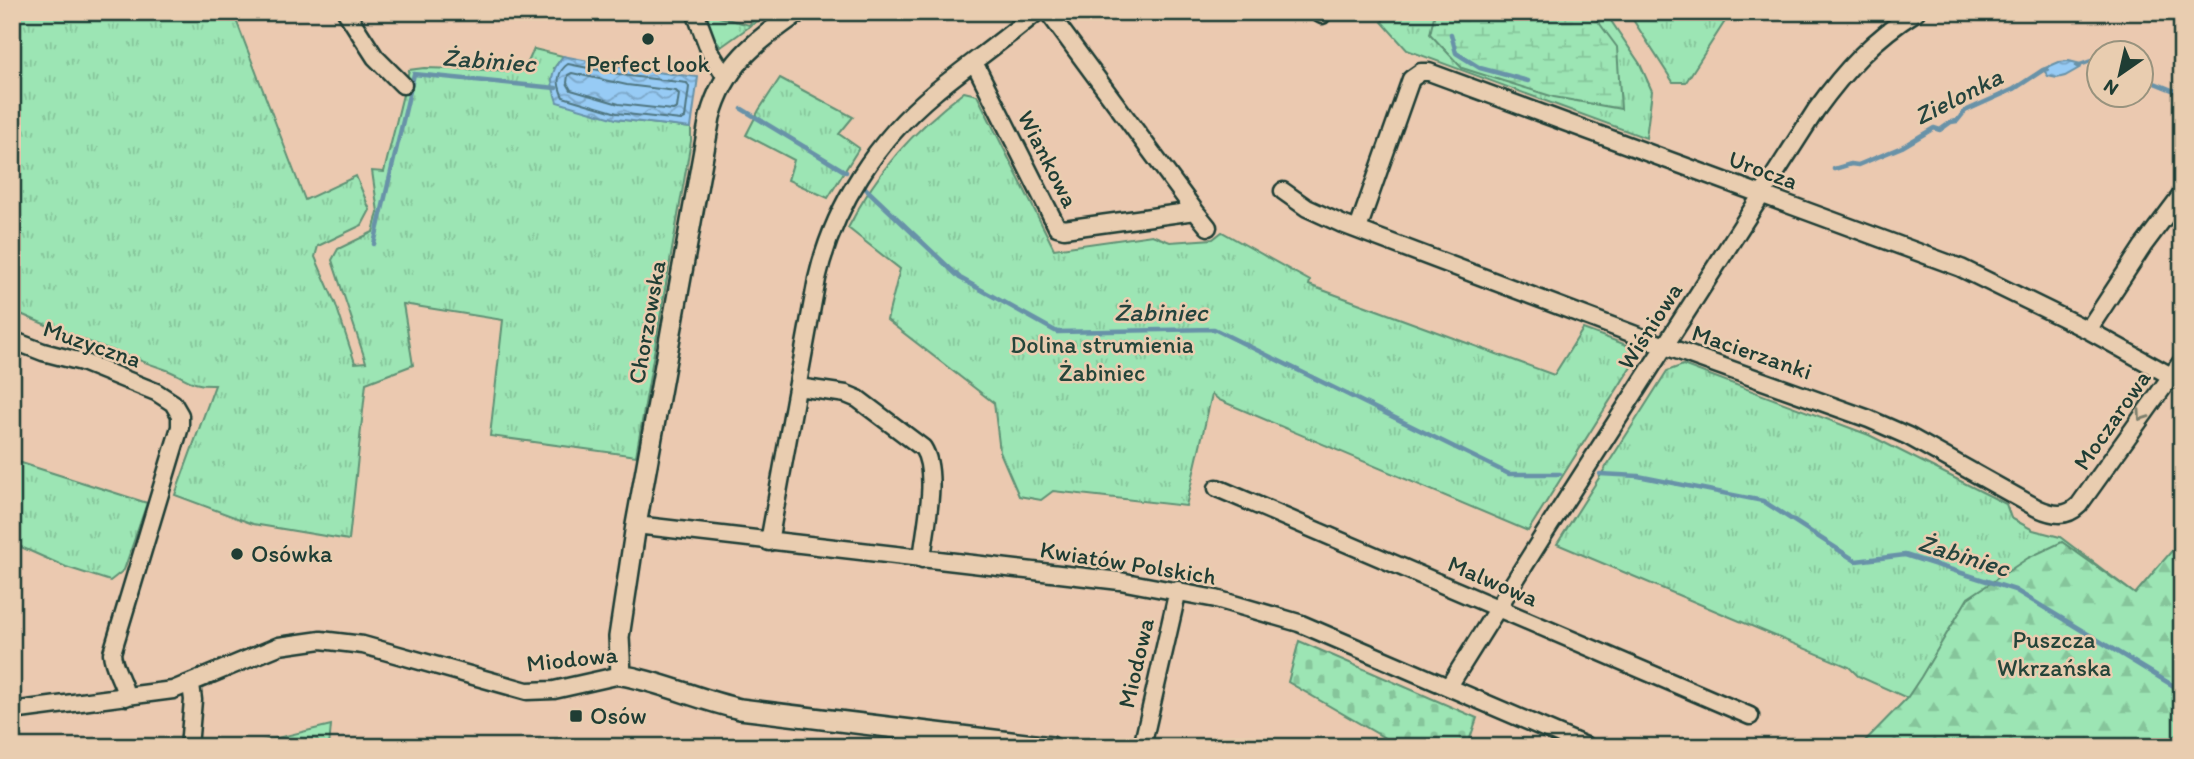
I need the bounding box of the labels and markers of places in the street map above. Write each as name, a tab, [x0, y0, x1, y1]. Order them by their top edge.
marker: Perfect look	[640, 31, 656, 47]
place label: Perfect look	[586, 49, 710, 78]
place label: Osówka	[251, 539, 333, 568]
marker: Osówka	[229, 546, 245, 562]
place label: Osów	[590, 701, 647, 730]
marker: Osów	[568, 708, 584, 724]

